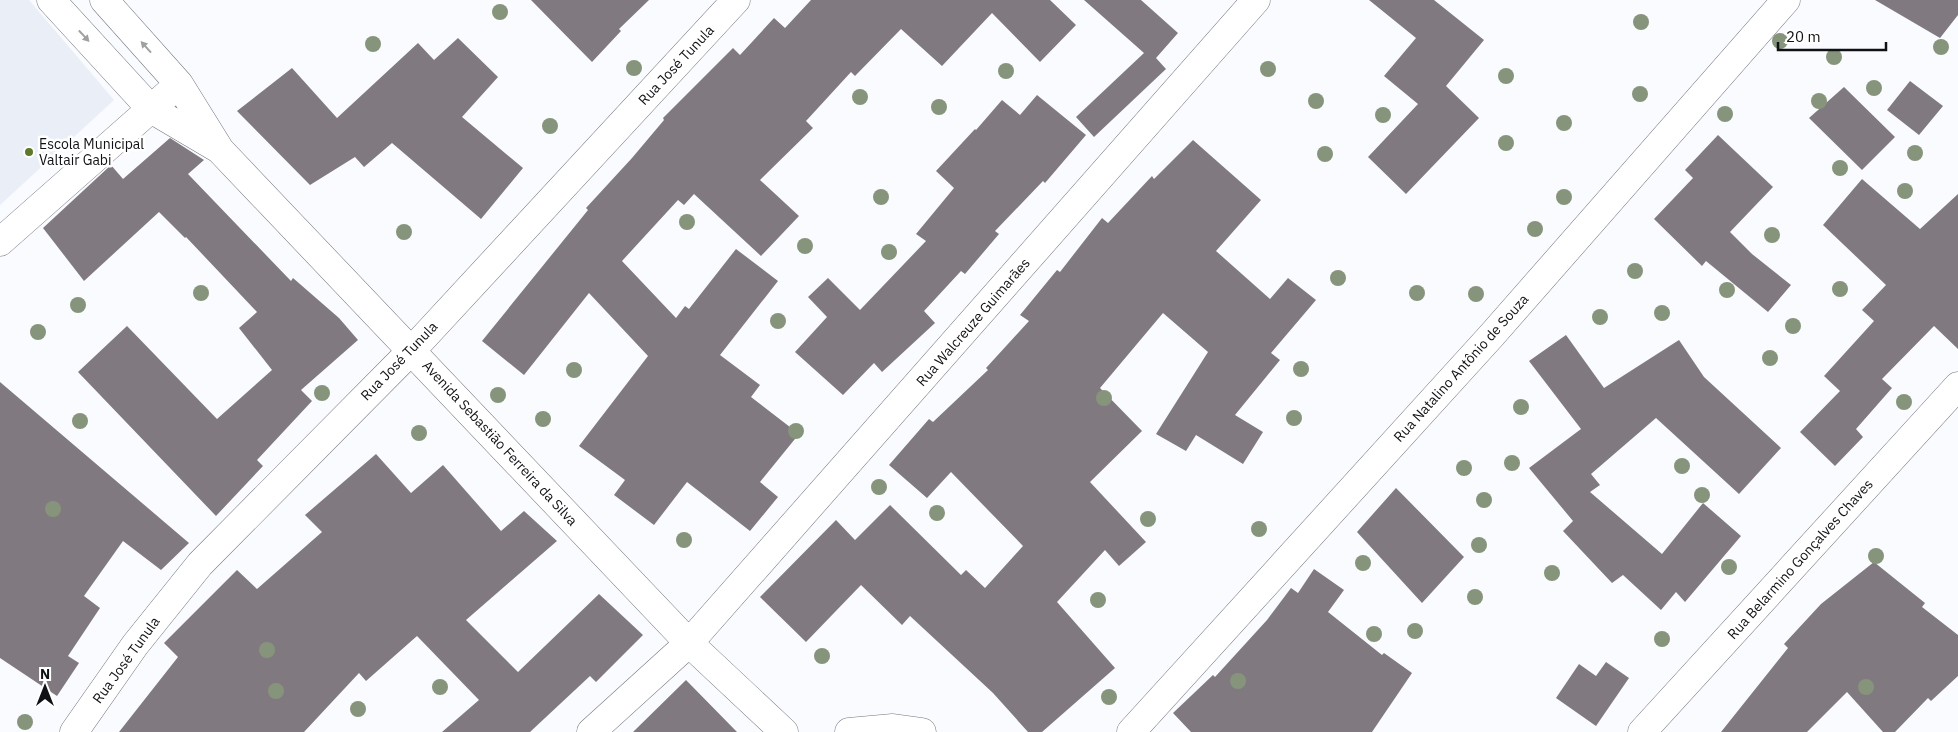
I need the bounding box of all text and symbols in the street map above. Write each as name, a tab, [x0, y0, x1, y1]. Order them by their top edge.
scale bar	[1778, 20, 1886, 52]
street label: Rua José Tunula	[634, 21, 718, 109]
text: 20 m	[1786, 27, 1821, 46]
one-way arrow	[78, 29, 90, 41]
one-way arrow	[140, 42, 152, 54]
place label: Escola Municipal Valtair Gabi	[39, 135, 144, 169]
marker: Escola Municipal Valtair Gabi	[23, 146, 35, 158]
street label: Rua Walcreuze Guimarães	[912, 254, 1034, 390]
street label: Rua Natalino Antônio de Souza	[1390, 290, 1533, 446]
street label: Rua José Tunula	[357, 317, 442, 404]
street label: Avenida Sebastião Ferreira da Silva	[419, 357, 582, 530]
street label: Rua Belarmino Gonçalves Chaves	[1723, 475, 1877, 643]
street label: Rua José Tunula	[88, 613, 164, 707]
north arrow	[20, 662, 70, 712]
text: N	[40, 665, 50, 683]

